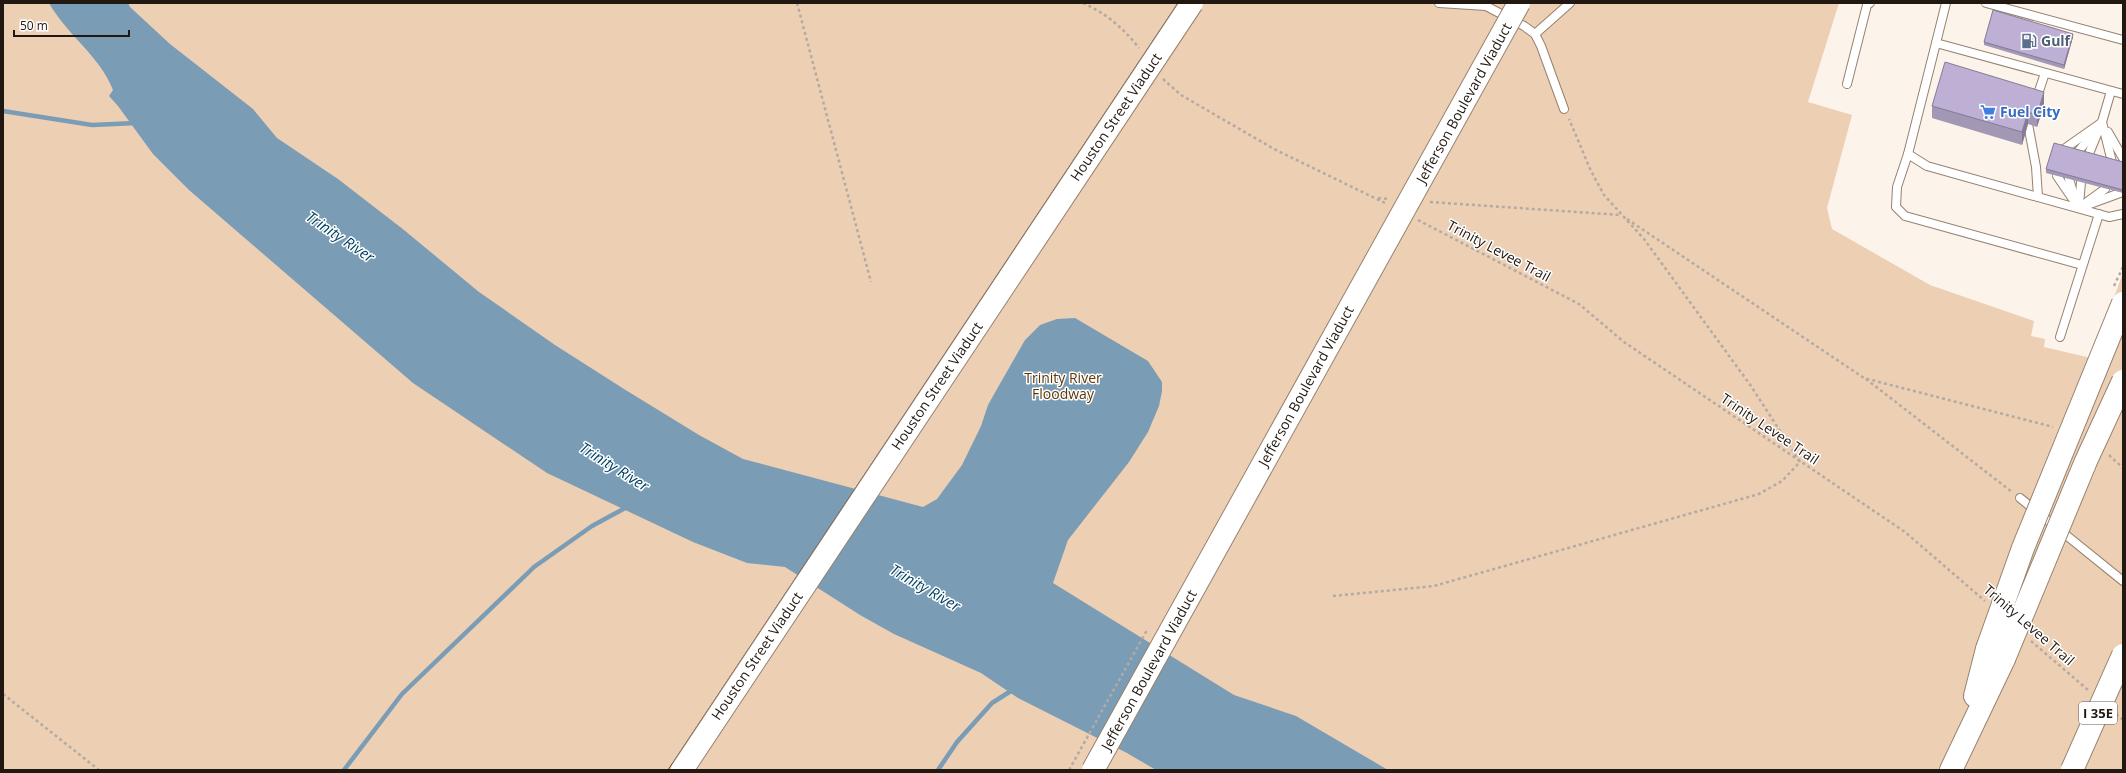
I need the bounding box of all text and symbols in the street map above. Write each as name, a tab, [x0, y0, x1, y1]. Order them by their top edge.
scale bar	[14, 12, 129, 38]
text: 50 m	[20, 17, 48, 34]
street label: Jefferson Boulevard Viaduct	[1411, 19, 1516, 188]
place label: Gulf	[2041, 31, 2072, 50]
fuel station icon: Gulf	[2020, 32, 2038, 50]
street label: Houston Street Viaduct	[1066, 49, 1166, 185]
place label: Fuel City	[2000, 102, 2060, 121]
supermarket icon: Fuel City	[1979, 103, 1997, 121]
water label: Trinity River	[303, 206, 379, 267]
street label: Trinity Levee Trail	[1444, 215, 1554, 286]
street label: Jefferson Boulevard Viaduct	[1253, 302, 1358, 471]
street label: Houston Street Viaduct	[887, 318, 987, 454]
park label: Trinity River Floodway	[1024, 368, 1102, 403]
street label: Trinity Levee Trail	[1717, 389, 1823, 468]
water label: Trinity River	[576, 437, 654, 496]
water label: Trinity River	[887, 559, 965, 616]
street label: Trinity Levee Trail	[1980, 580, 2079, 669]
street label: Jefferson Boulevard Viaduct	[1096, 586, 1201, 755]
street label: Houston Street Viaduct	[707, 588, 807, 724]
road number: I 35E	[2079, 702, 2117, 724]

